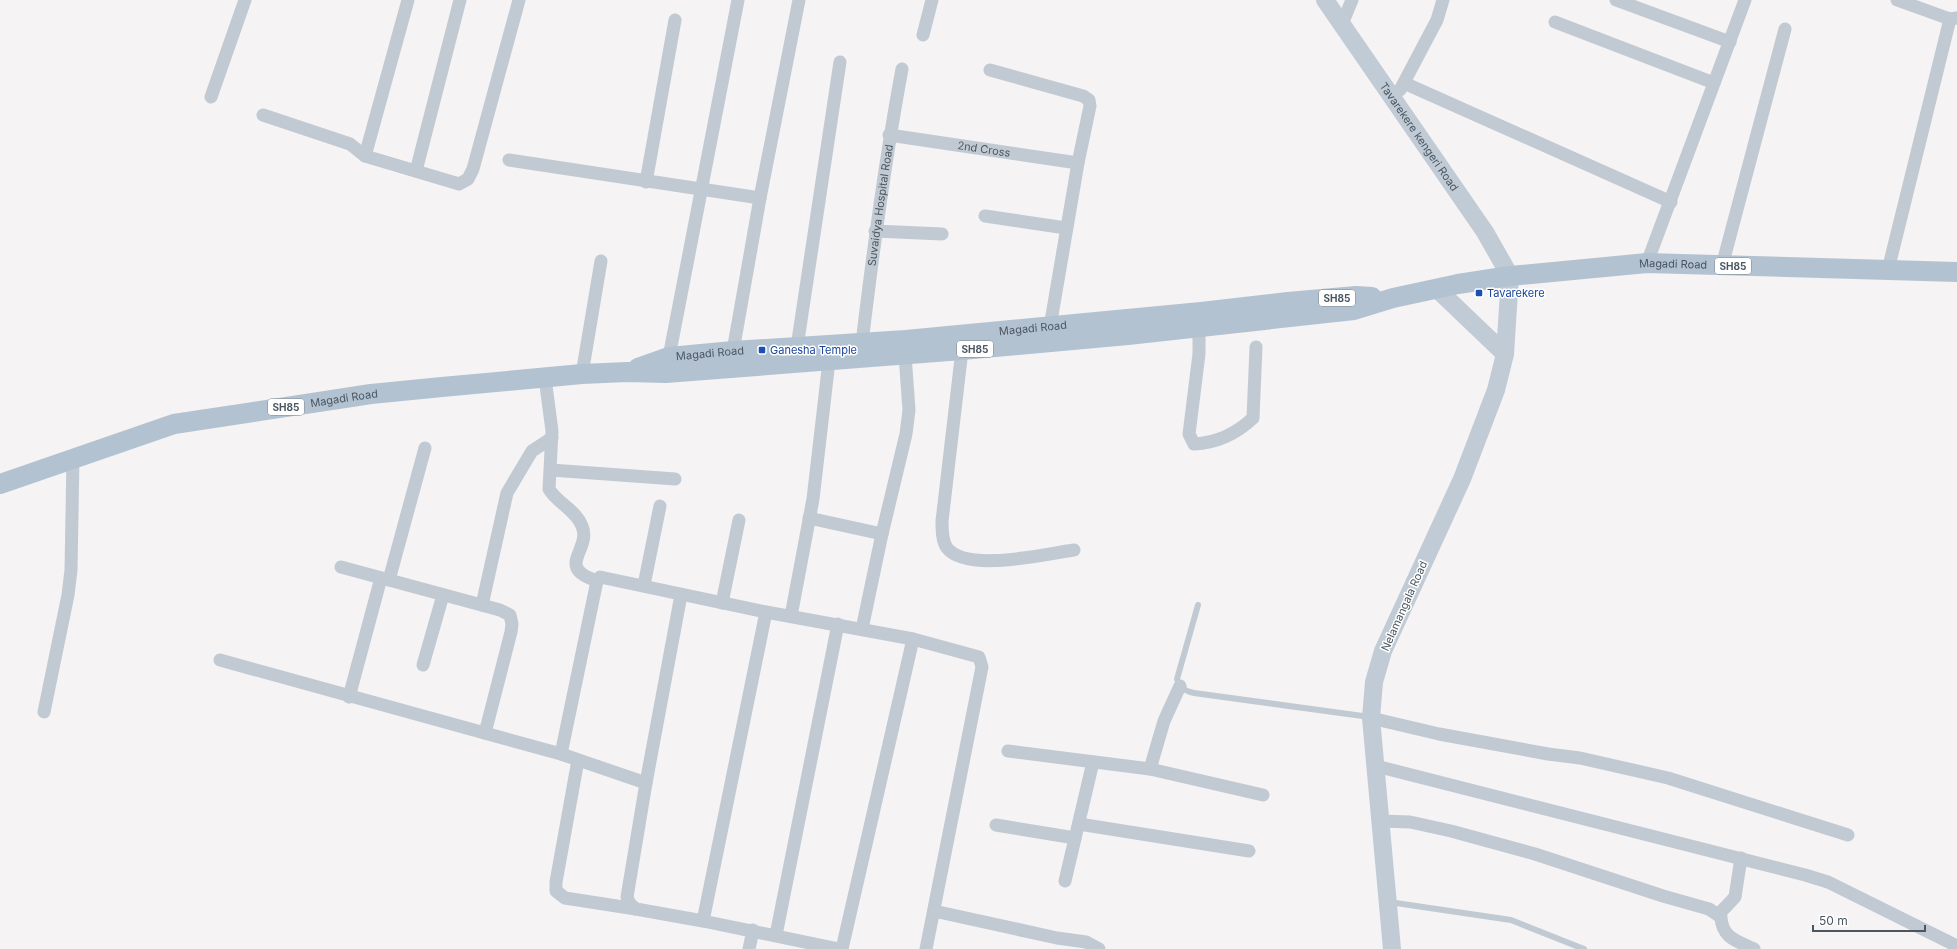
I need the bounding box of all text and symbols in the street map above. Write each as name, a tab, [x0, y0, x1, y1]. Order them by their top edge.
street label: Tavarekere kengeri Road	[1377, 79, 1462, 194]
street label: 2nd Cross	[957, 138, 1012, 160]
street label: Suvaidya Hospital Road	[865, 143, 896, 267]
street label: Magadi Road	[1639, 256, 1707, 272]
road number: SH85	[1715, 258, 1751, 274]
place label: Tavarekere	[1487, 286, 1545, 300]
marker: Tavarekere	[1474, 288, 1484, 298]
road number: SH85	[1319, 290, 1355, 306]
street label: Magadi Road	[998, 318, 1067, 338]
road number: SH85	[957, 341, 993, 357]
street label: Magadi Road	[675, 343, 744, 363]
place label: Ganesha Temple	[770, 343, 857, 357]
marker: Ganesha Temple	[757, 345, 767, 355]
street label: Magadi Road	[309, 386, 378, 410]
road number: SH85	[268, 399, 304, 415]
street label: Nelamangala Road	[1378, 559, 1430, 653]
scale bar	[1813, 907, 1925, 933]
text: 50 m	[1819, 913, 1848, 928]

